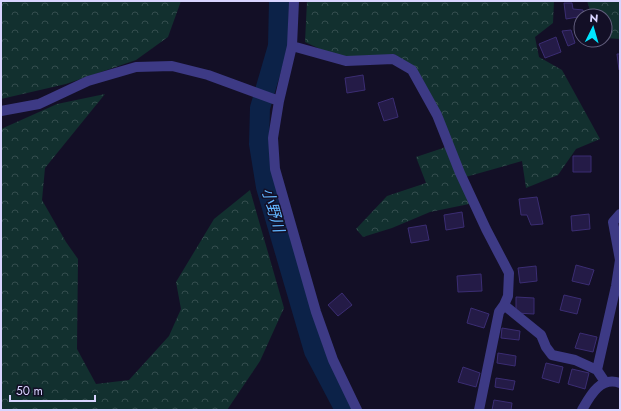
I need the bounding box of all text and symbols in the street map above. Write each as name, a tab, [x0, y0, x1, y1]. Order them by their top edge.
north arrow	[573, 8, 613, 48]
text: N	[589, 10, 599, 26]
water label: 小野川	[256, 185, 290, 237]
scale bar	[10, 377, 95, 403]
text: 50 m	[16, 382, 43, 400]

